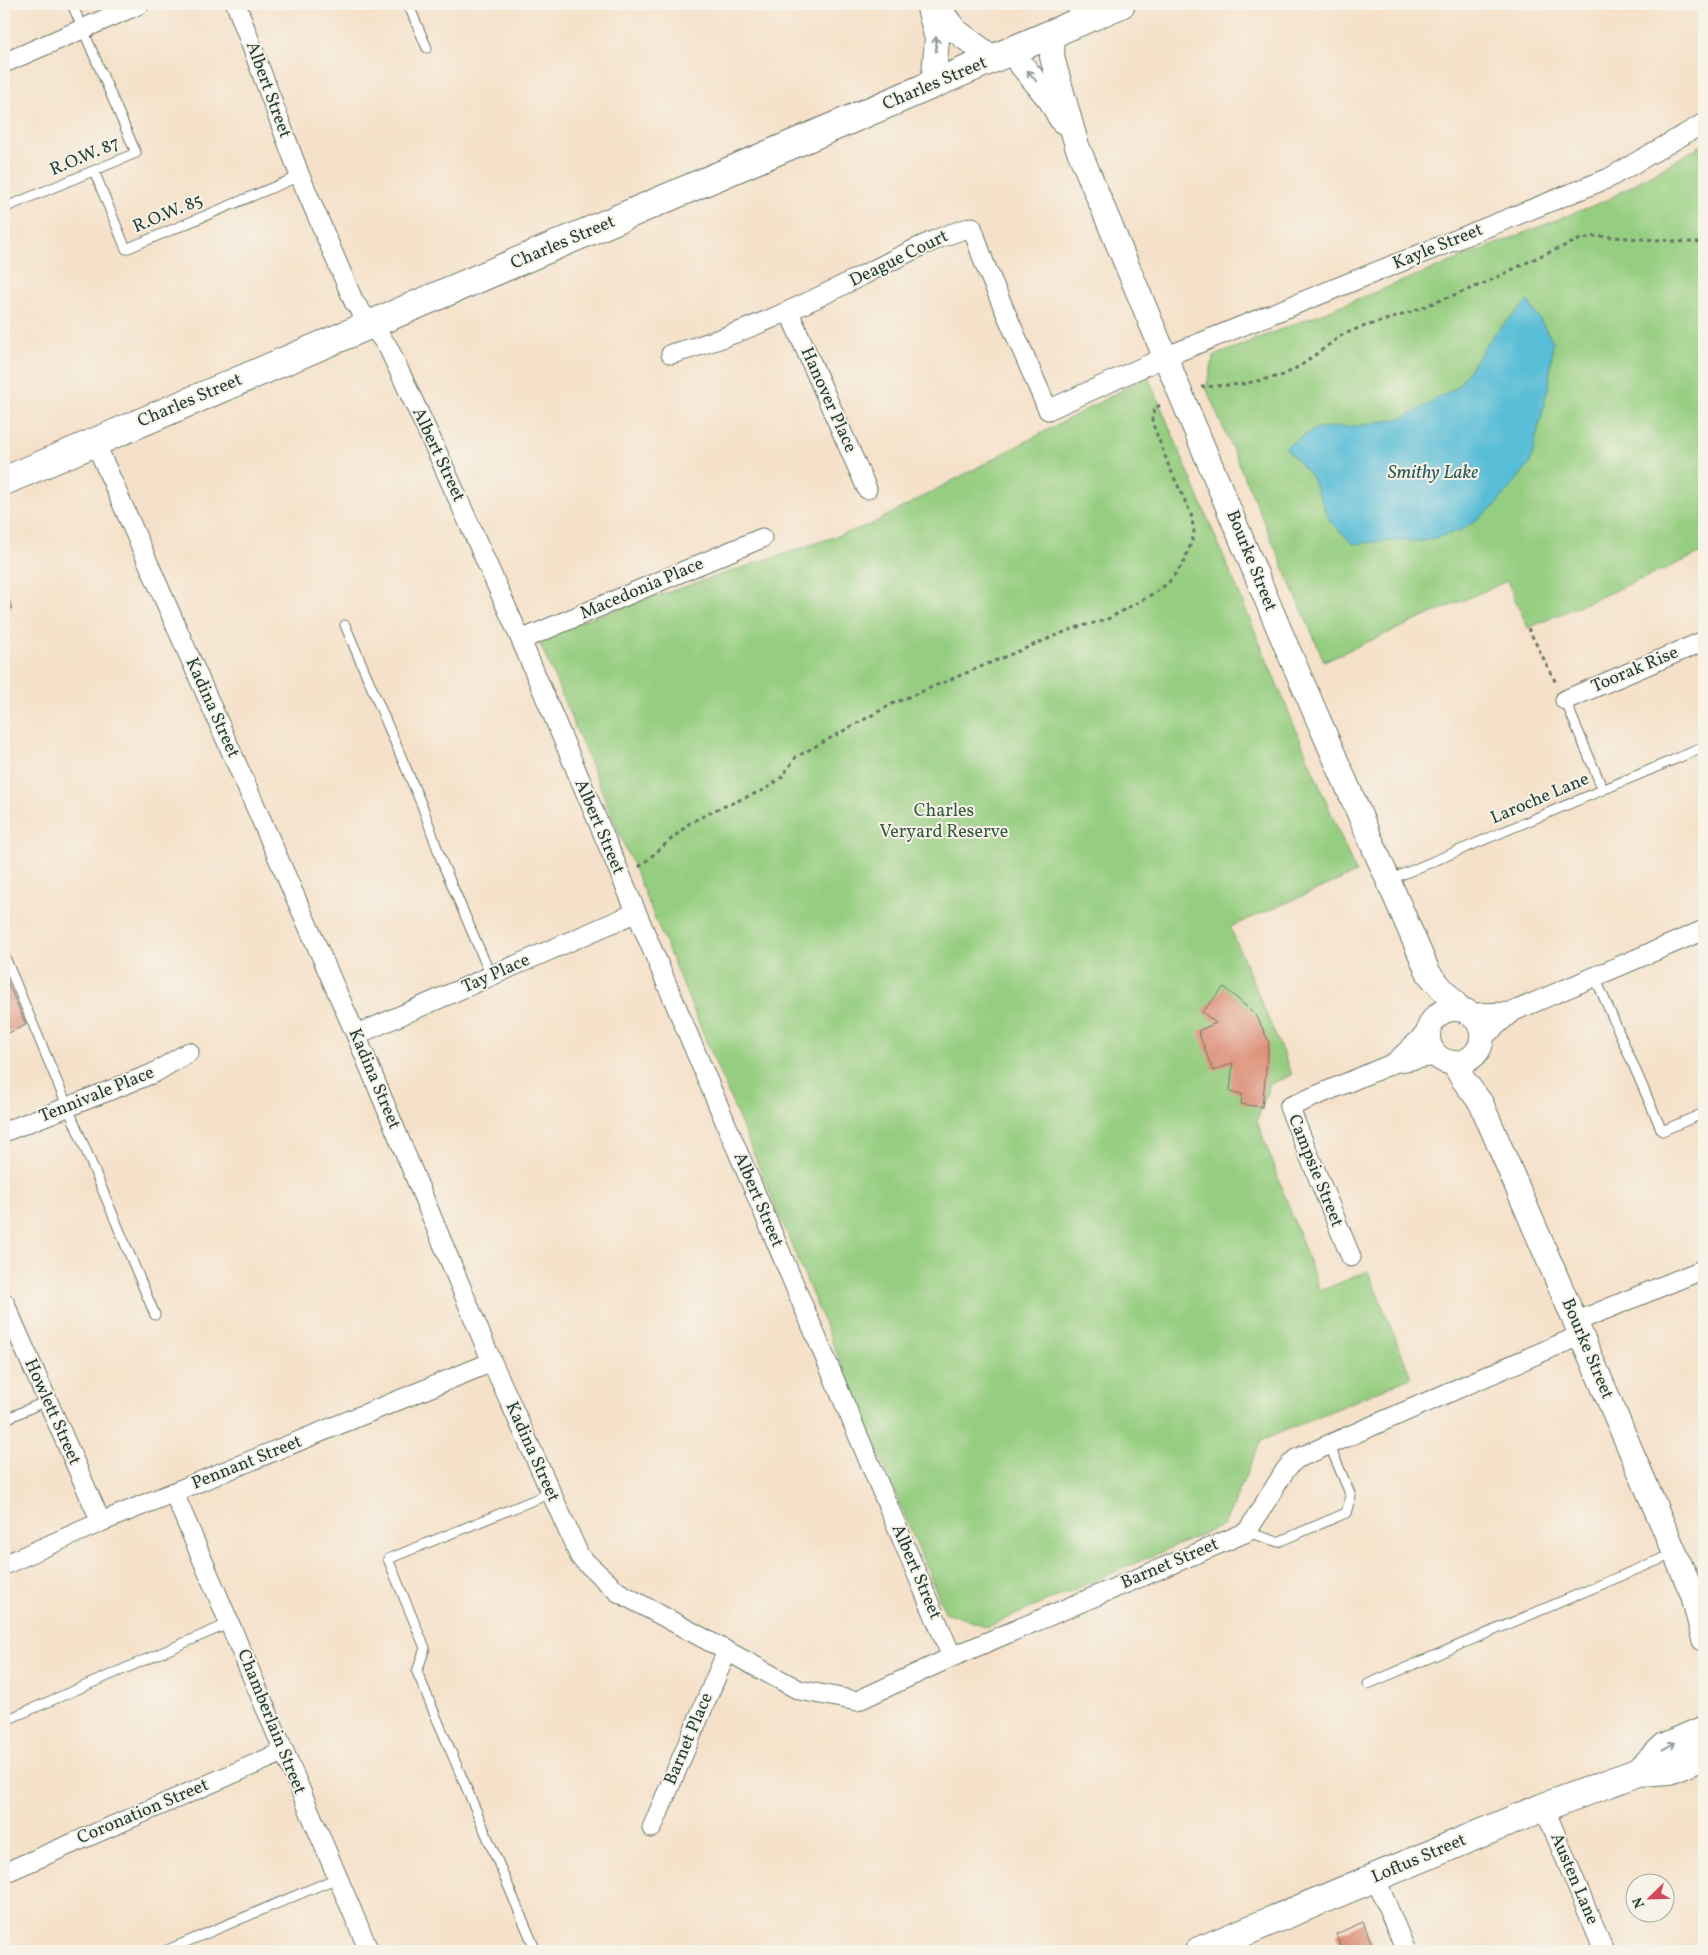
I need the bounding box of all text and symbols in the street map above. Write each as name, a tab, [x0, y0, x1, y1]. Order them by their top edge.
one-way arrow	[931, 37, 941, 53]
street label: Albert Street	[239, 38, 297, 142]
street label: Charles Street	[879, 51, 991, 117]
one-way arrow	[1026, 70, 1037, 83]
street label: R.O.W. 87	[46, 131, 124, 183]
street label: R.O.W. 85	[129, 188, 207, 240]
street label: Charles Street	[507, 210, 619, 276]
street label: Kayle Street	[1389, 218, 1487, 276]
street label: Deague Court	[845, 224, 953, 294]
street label: Hanover Place	[794, 343, 862, 457]
street label: Charles Street	[134, 368, 246, 434]
street label: Albert Street	[405, 404, 471, 506]
water label: Smithy Lake	[1388, 460, 1478, 486]
street label: Bourke Street	[1219, 507, 1283, 615]
street label: Macedonia Place	[576, 552, 708, 626]
street label: Toorak Rise	[1588, 640, 1682, 700]
street label: Kadina Street	[179, 654, 245, 762]
street label: Laroche Lane	[1487, 767, 1593, 831]
street label: Albert Street	[568, 776, 630, 878]
park label: Charles Veryard Reserve	[880, 799, 1008, 845]
street label: Tay Place	[458, 948, 534, 1000]
street label: Kadina Street	[342, 1025, 406, 1133]
street label: Tennivale Place	[36, 1061, 158, 1129]
street label: Campsie Street	[1281, 1111, 1349, 1231]
street label: Albert Street	[727, 1149, 789, 1251]
street label: Bourke Street	[1555, 1295, 1619, 1403]
street label: Howlett Street	[17, 1355, 87, 1469]
street label: Kadina Street	[499, 1398, 565, 1506]
street label: Pennant Street	[188, 1430, 306, 1496]
street label: Albert Street	[885, 1521, 947, 1623]
street label: Barnet Street	[1117, 1532, 1223, 1596]
street label: Chamberlain Street	[230, 1646, 312, 1798]
street label: Barnet Place	[658, 1689, 720, 1789]
one-way arrow	[1661, 1741, 1675, 1751]
street label: Coronation Street	[73, 1773, 213, 1851]
street label: Loftus Street	[1368, 1828, 1470, 1890]
street label: Austen Lane	[1543, 1829, 1605, 1929]
north arrow	[1626, 1872, 1676, 1922]
text: N	[1629, 1894, 1650, 1911]

